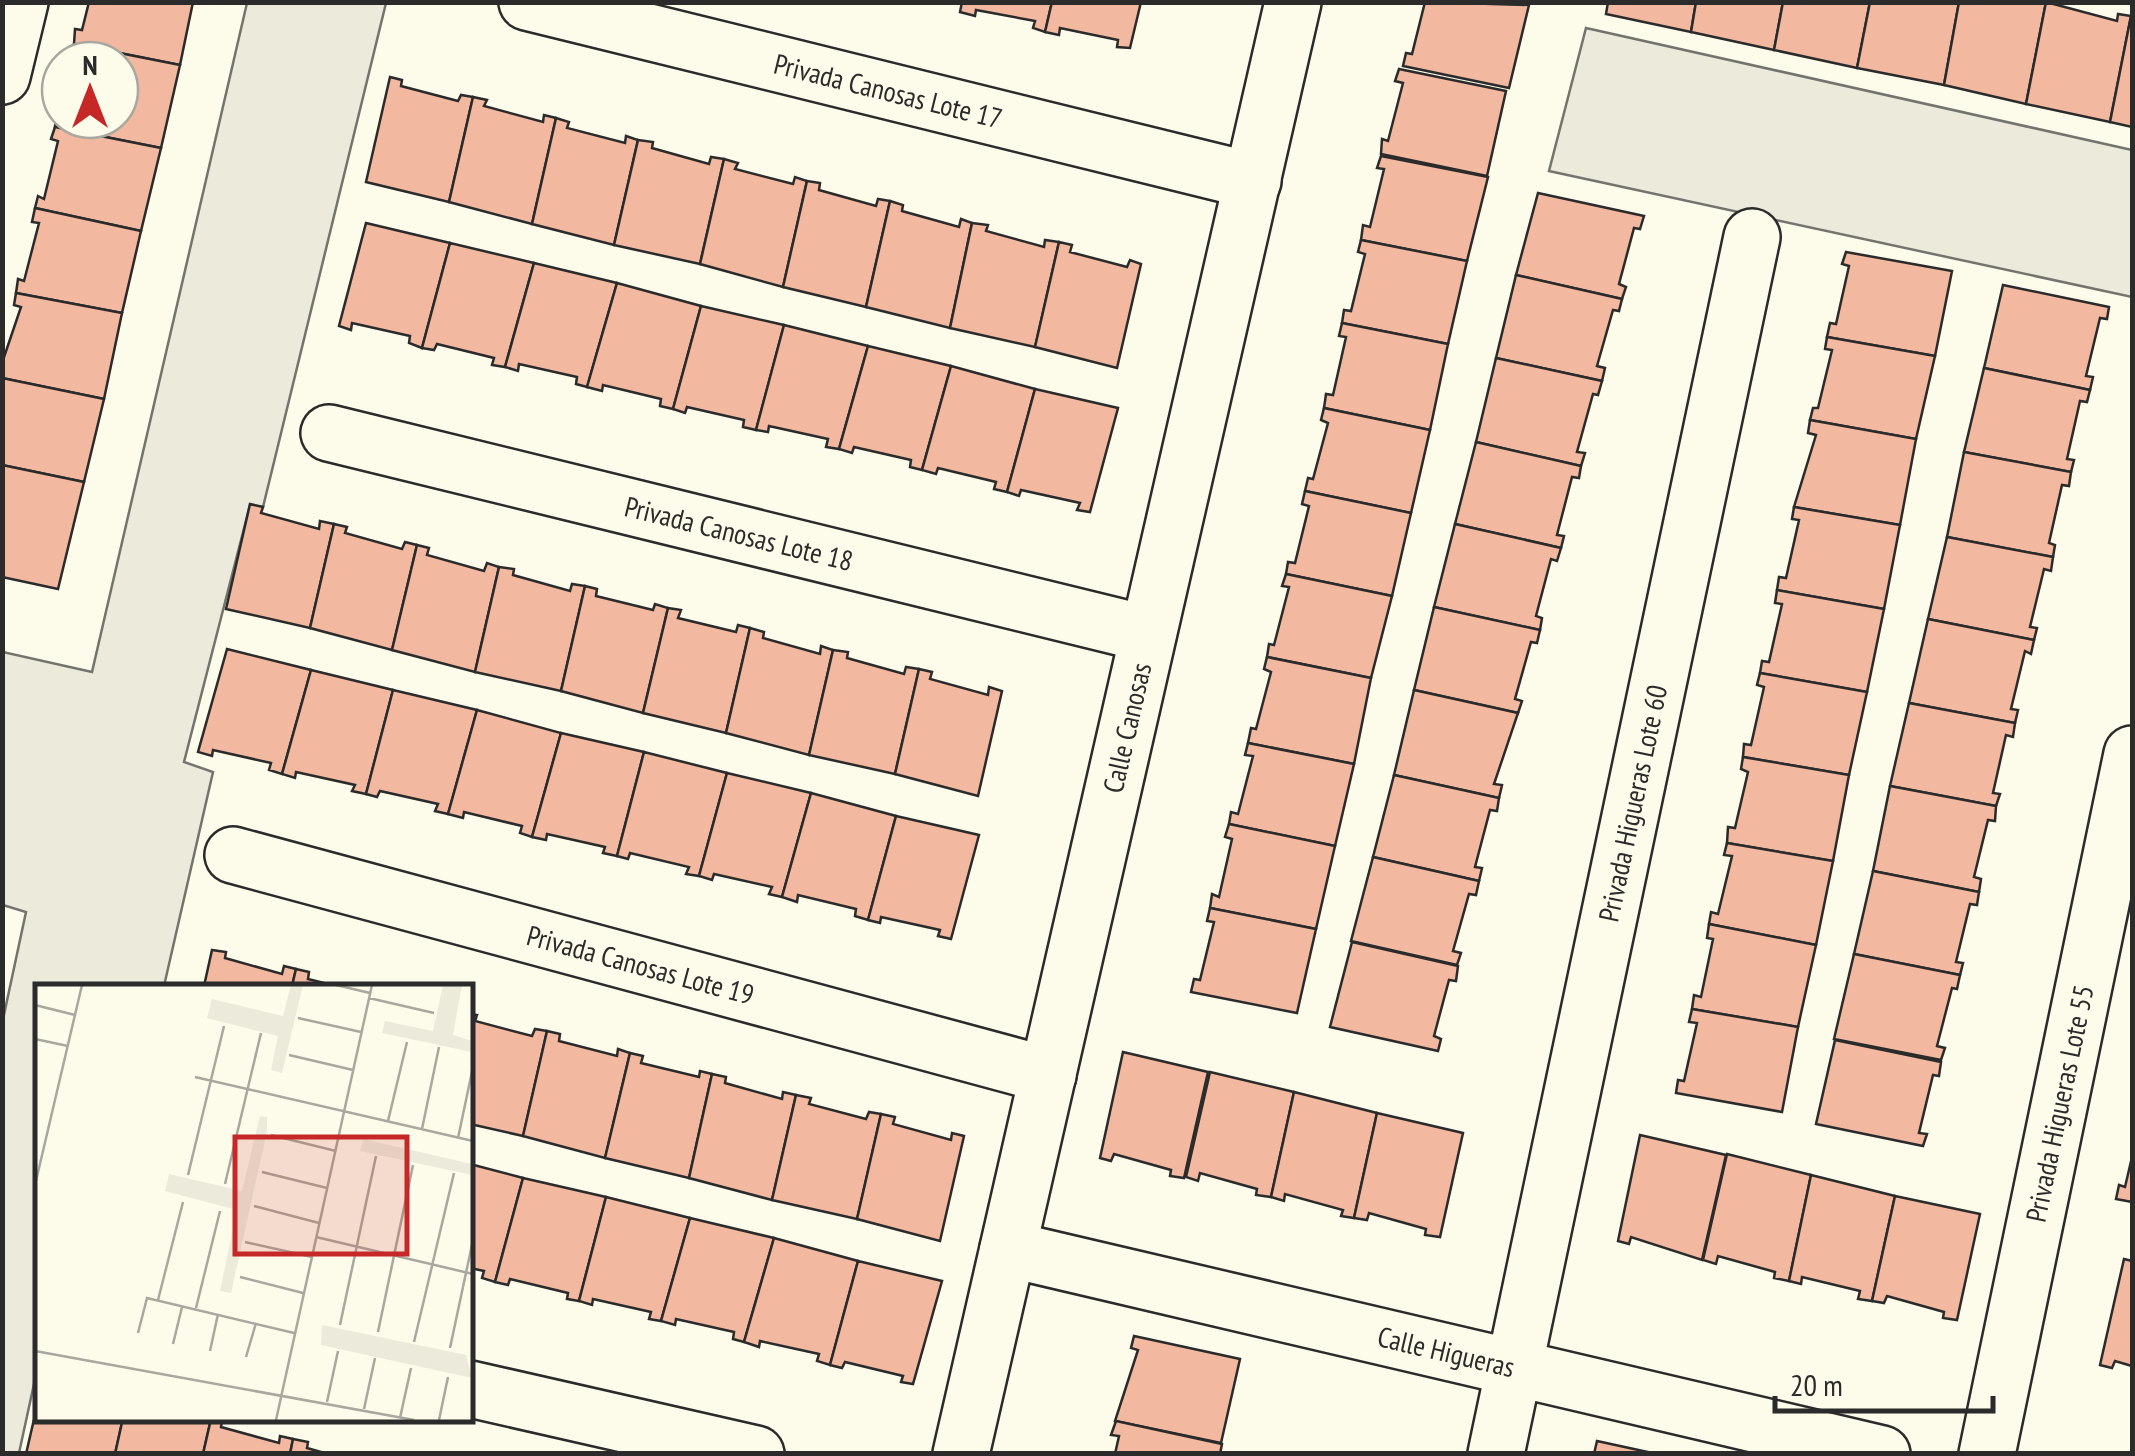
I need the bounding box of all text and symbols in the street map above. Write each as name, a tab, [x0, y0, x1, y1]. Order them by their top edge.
north arrow	[40, 40, 140, 140]
street label: Privada Canosas Lote 17	[770, 45, 1006, 137]
text: N	[82, 46, 98, 83]
street label: Privada Canosas Lote 18	[621, 487, 857, 579]
street label: Calle Canosas	[1094, 659, 1159, 796]
street label: Privada Higueras Lote 60	[1589, 681, 1675, 925]
street label: Privada Canosas Lote 19	[523, 916, 758, 1013]
street label: Privada Higueras Lote 55	[2017, 982, 2102, 1225]
inset map	[35, 984, 472, 1421]
street label: Calle Higueras	[1374, 1317, 1518, 1385]
scale bar	[1775, 1351, 1992, 1413]
text: 20 m	[1790, 1365, 1843, 1404]

